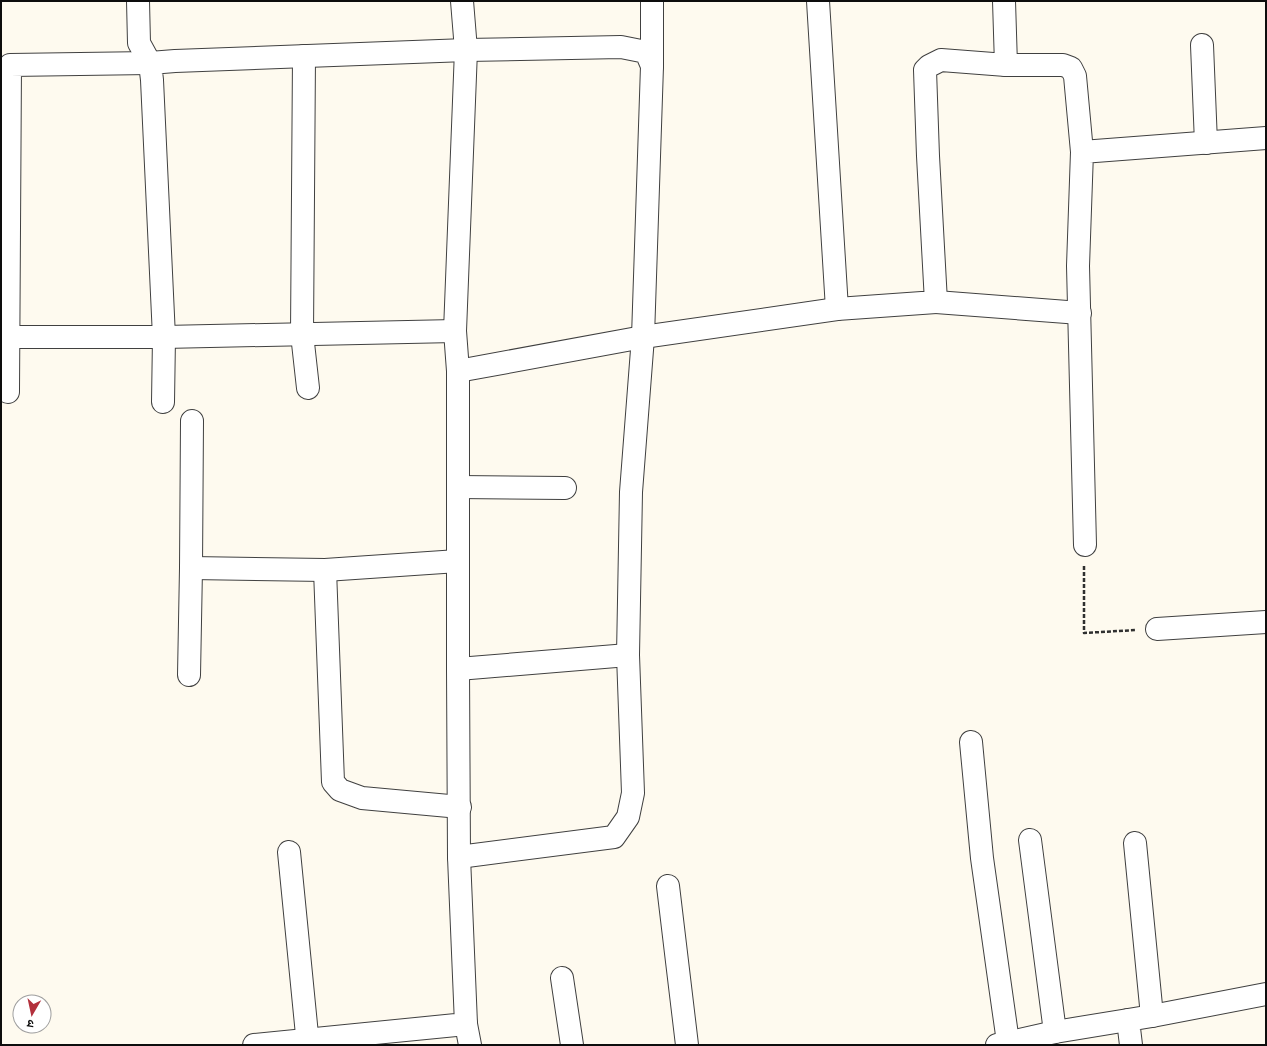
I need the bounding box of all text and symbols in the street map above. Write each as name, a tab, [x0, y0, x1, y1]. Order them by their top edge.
north arrow	[12, 994, 52, 1034]
text: उ	[26, 1017, 35, 1030]

